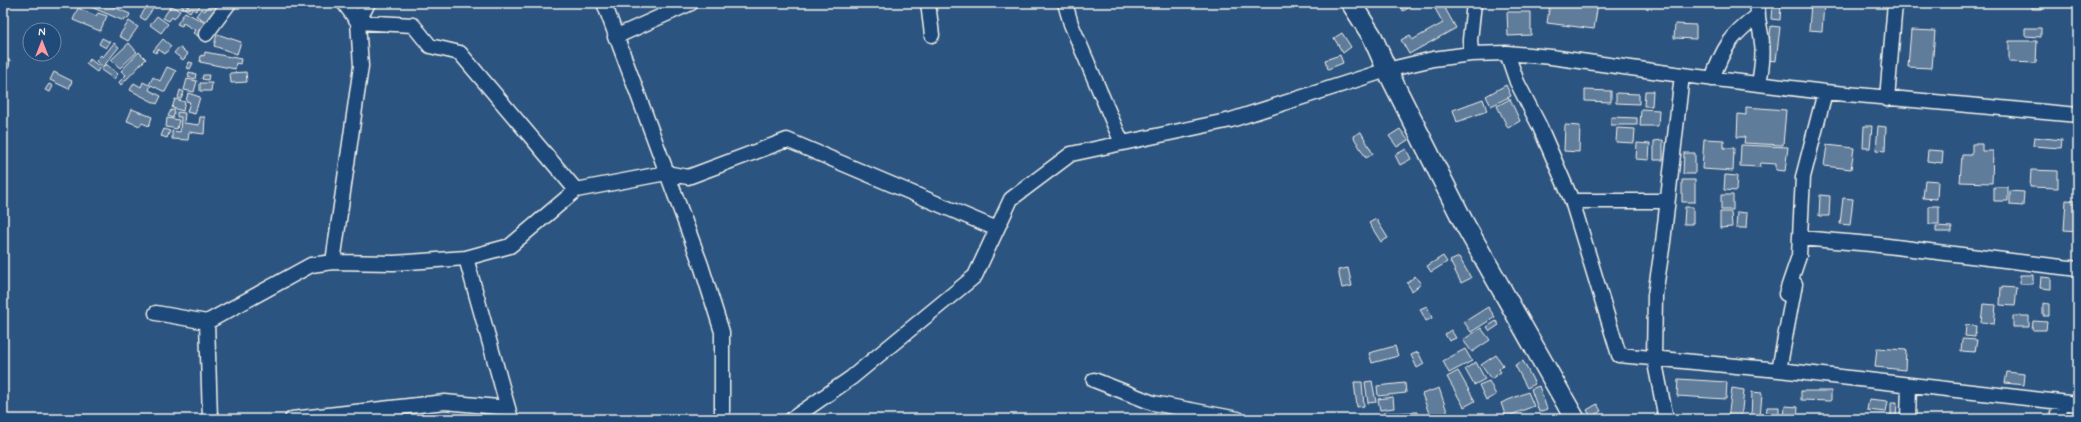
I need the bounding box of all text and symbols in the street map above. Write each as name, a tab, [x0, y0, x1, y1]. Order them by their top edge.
north arrow	[22, 22, 62, 62]
text: N	[38, 26, 46, 40]

